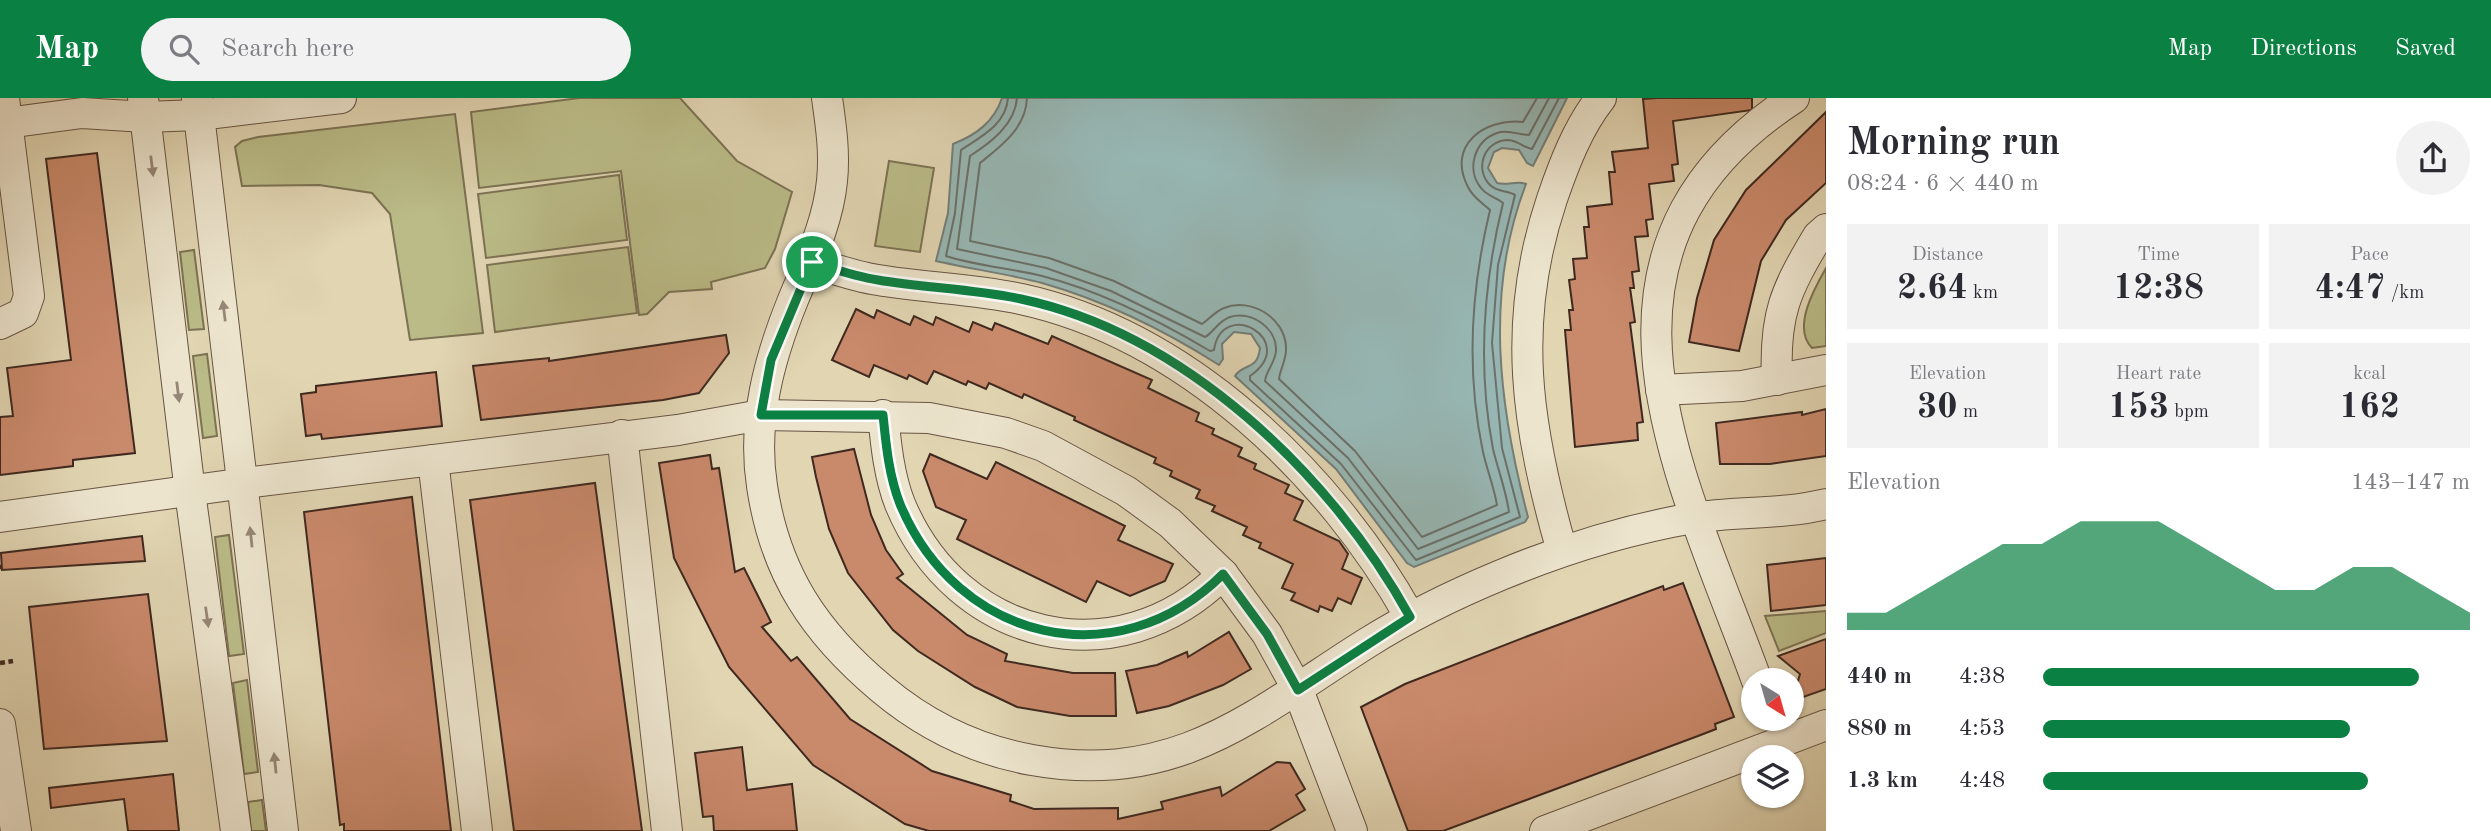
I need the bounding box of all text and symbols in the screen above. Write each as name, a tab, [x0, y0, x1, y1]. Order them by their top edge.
search box	[141, 18, 631, 81]
icon: search	[165, 30, 203, 68]
text: Map	[35, 33, 99, 66]
text: Search here	[221, 36, 354, 62]
text: Map	[2168, 37, 2212, 61]
text: Directions	[2250, 37, 2357, 61]
text: Saved	[2395, 37, 2456, 61]
button: share	[2396, 121, 2470, 195]
text: Morning run	[1847, 125, 2060, 163]
one-way arrow	[146, 155, 157, 177]
text: 08:24 · 6 × 440 m	[1847, 172, 2039, 195]
pin	[782, 232, 842, 292]
icon: arrive	[793, 243, 831, 281]
text: Distance	[1912, 246, 1983, 265]
text: Time	[2137, 246, 2180, 265]
text: Pace	[2350, 246, 2389, 265]
text: 2.64	[1897, 271, 1968, 306]
text: 12:38	[2113, 271, 2204, 306]
text: 4:47	[2315, 271, 2385, 306]
text: km	[1968, 284, 1998, 303]
text: /km	[2385, 284, 2424, 303]
one-way arrow	[218, 300, 229, 322]
text: Elevation	[1909, 365, 1986, 384]
text: Heart rate	[2116, 365, 2201, 384]
text: kcal	[2353, 365, 2386, 384]
one-way arrow	[173, 381, 184, 403]
text: 30	[1917, 390, 1958, 425]
text: 153	[2108, 390, 2169, 425]
text: 162	[2339, 390, 2400, 425]
text: m	[1958, 403, 1978, 422]
text: bpm	[2169, 403, 2209, 422]
text: Elevation	[1847, 471, 1941, 494]
text: 143–147 m	[2351, 471, 2470, 494]
one-way arrow	[245, 526, 256, 548]
one-way arrow	[201, 606, 212, 628]
text: 440 m	[1847, 665, 1912, 688]
text: 4:38	[1959, 665, 2005, 688]
north arrow	[1741, 668, 1804, 732]
map controls	[1741, 668, 1804, 808]
text: 880 m	[1847, 717, 1912, 740]
text: 4:53	[1959, 717, 2005, 740]
button: layers	[1741, 745, 1804, 808]
one-way arrow	[270, 752, 281, 774]
text: 1.3 km	[1847, 769, 1918, 792]
text: 4:48	[1959, 769, 2005, 792]

